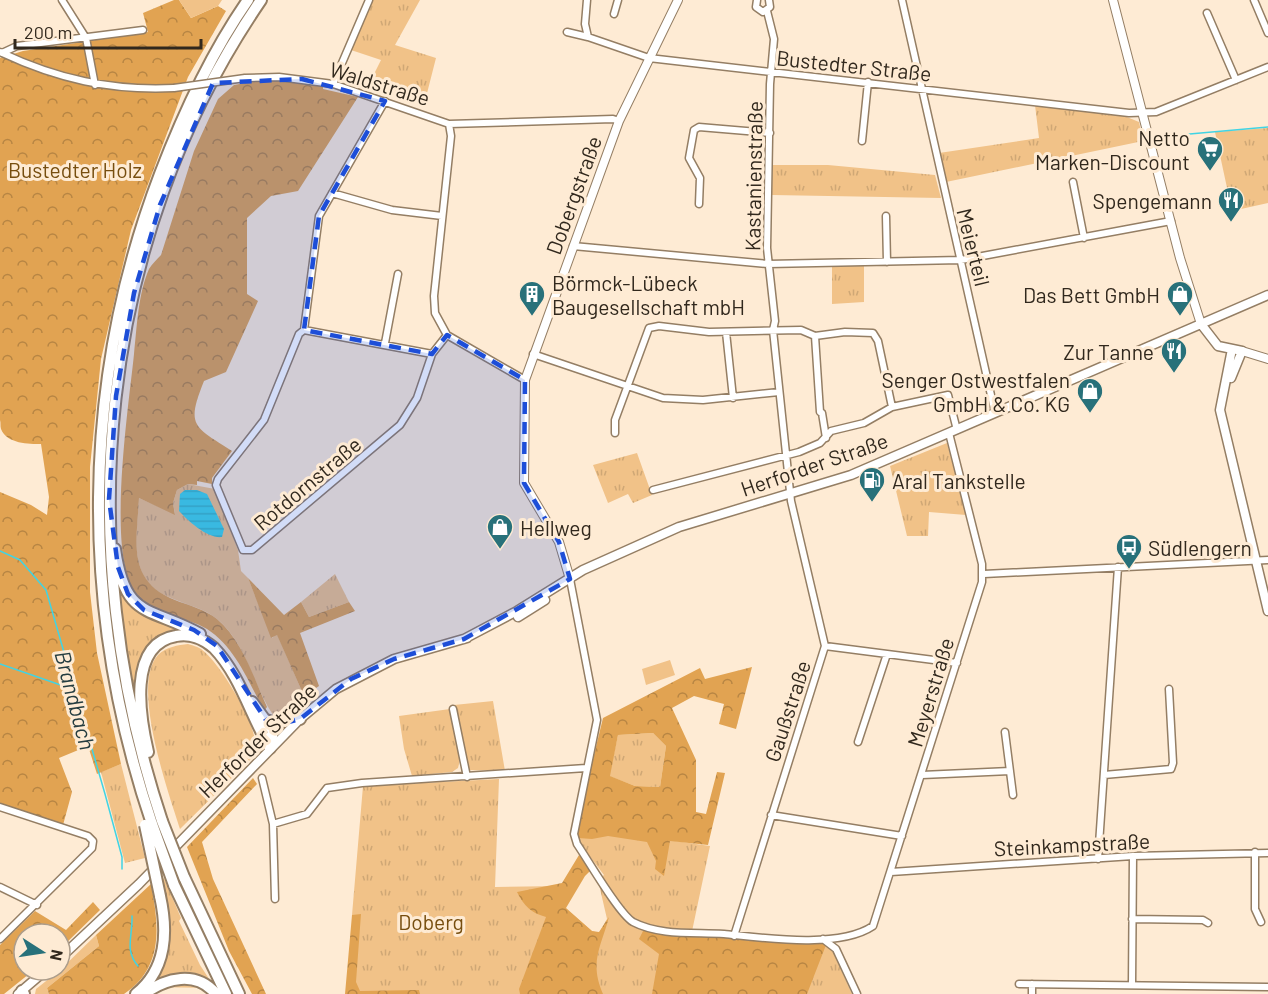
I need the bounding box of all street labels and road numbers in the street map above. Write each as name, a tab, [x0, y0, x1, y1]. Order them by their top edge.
street label: Bustedter Straße	[775, 44, 933, 86]
street label: Waldstraße	[327, 56, 433, 110]
street label: Kastanienstraße	[739, 101, 767, 251]
street label: Dobergstraße	[540, 132, 606, 258]
street label: Meierteil	[952, 205, 996, 289]
street label: Herforder Straße	[737, 427, 891, 501]
street label: Rotdornstraße	[248, 431, 366, 535]
street label: Meyerstraße	[902, 634, 958, 750]
street label: Gaußstraße	[759, 657, 815, 765]
street label: Herforder Straße	[193, 678, 321, 802]
street label: Steinkampstraße	[993, 827, 1151, 861]

